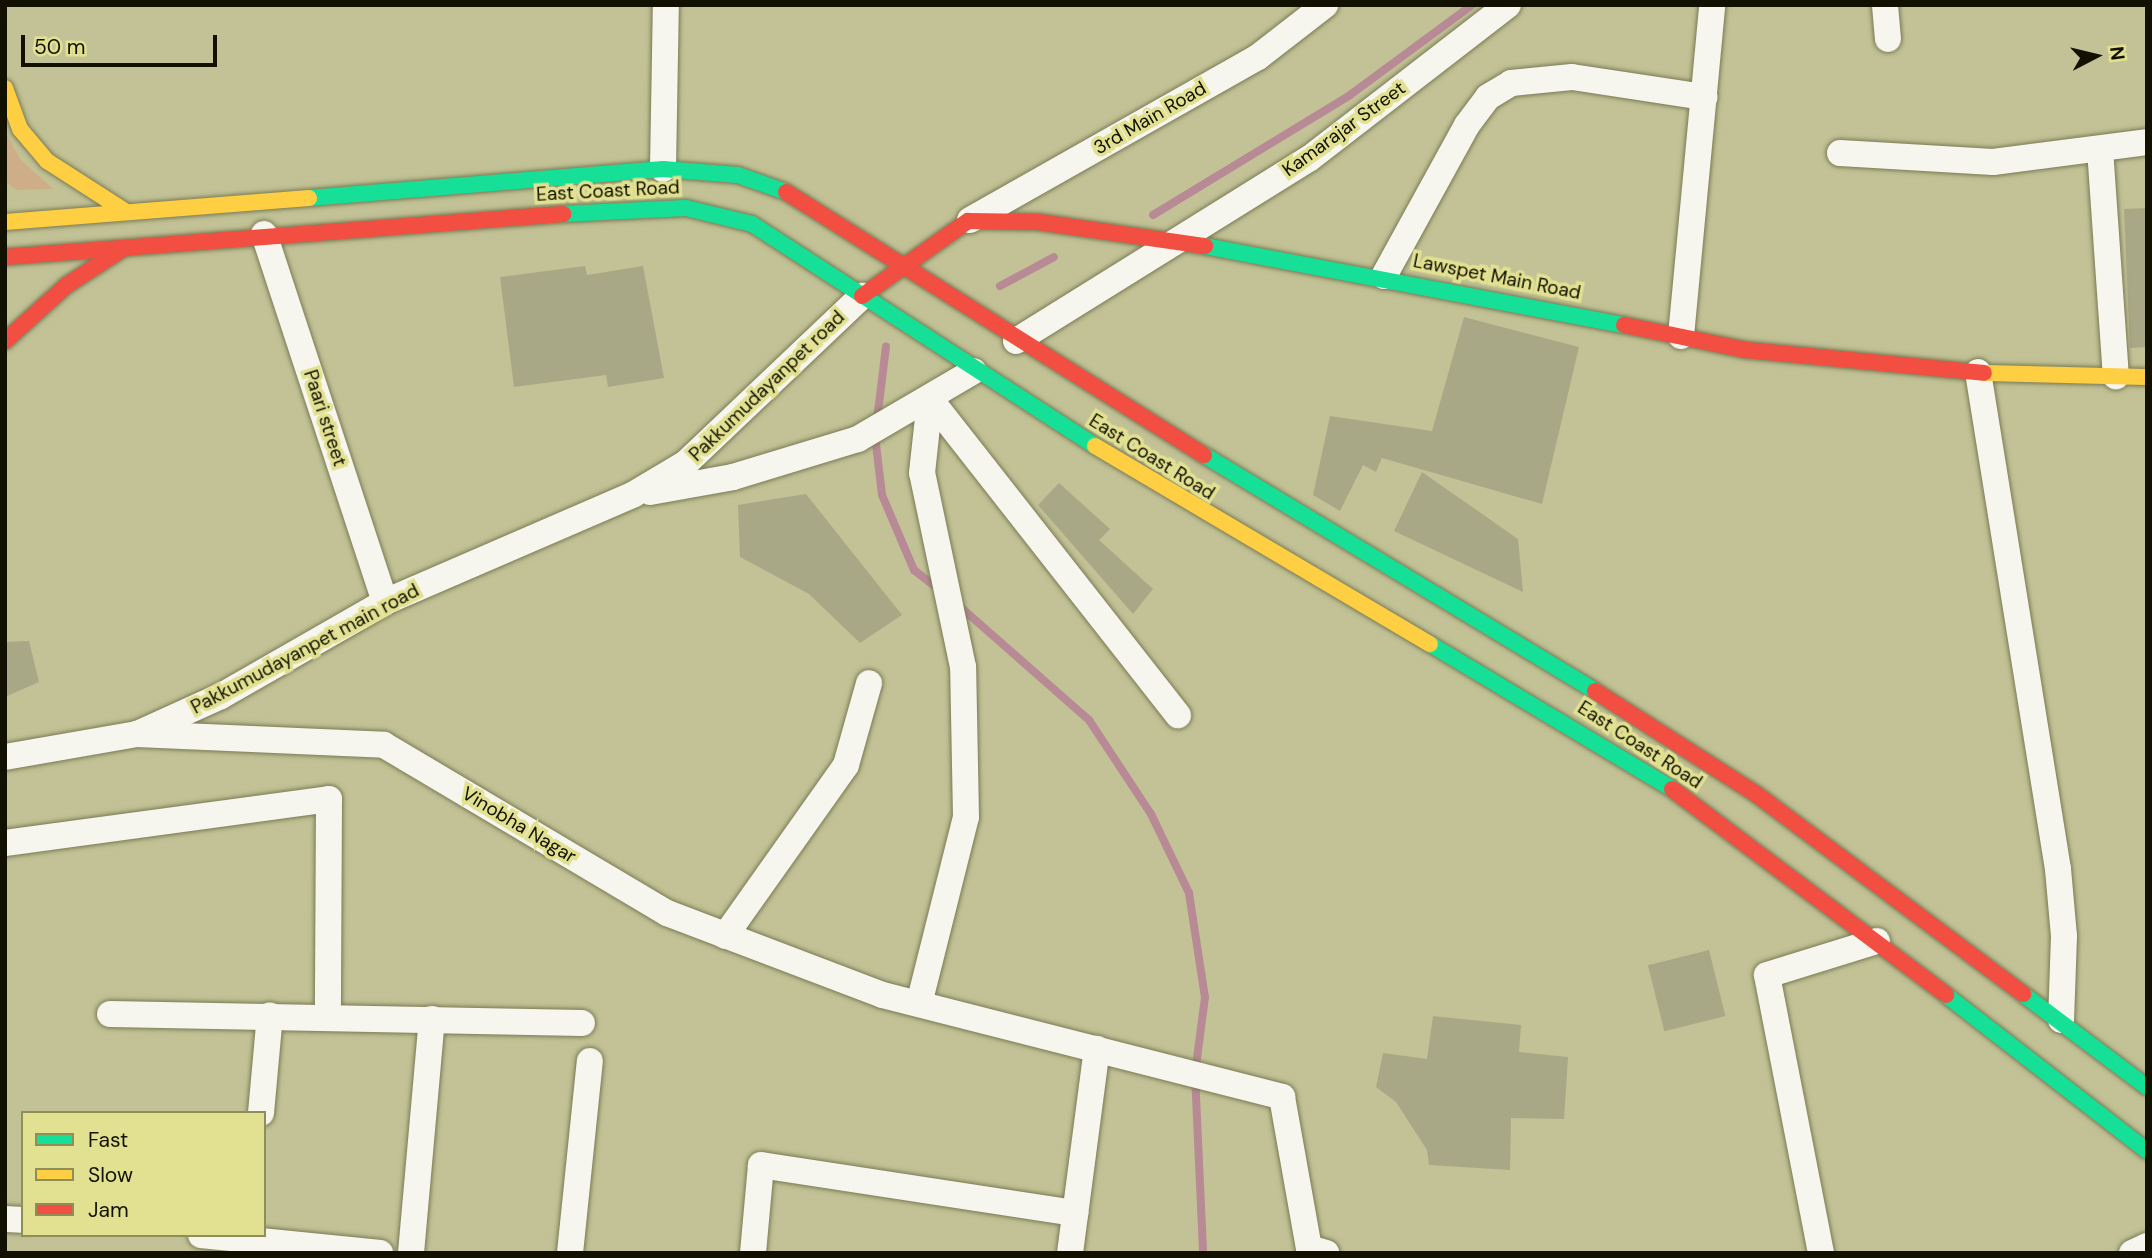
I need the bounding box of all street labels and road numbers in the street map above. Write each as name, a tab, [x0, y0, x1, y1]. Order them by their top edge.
street label: 3rd Main Road	[1090, 77, 1210, 159]
street label: Kamarajar Street	[1278, 77, 1410, 181]
street label: East Coast Road	[536, 176, 680, 206]
street label: Lawspet Main Road	[1411, 250, 1583, 304]
street label: Pakkumudayanpet road	[685, 306, 849, 466]
street label: Paari street	[299, 367, 351, 469]
street label: East Coast Road	[1085, 409, 1219, 505]
street label: Pakkumudayanpet main road	[187, 579, 423, 719]
street label: East Coast Road	[1574, 696, 1706, 794]
street label: Vinobha Nagar	[458, 782, 580, 868]

